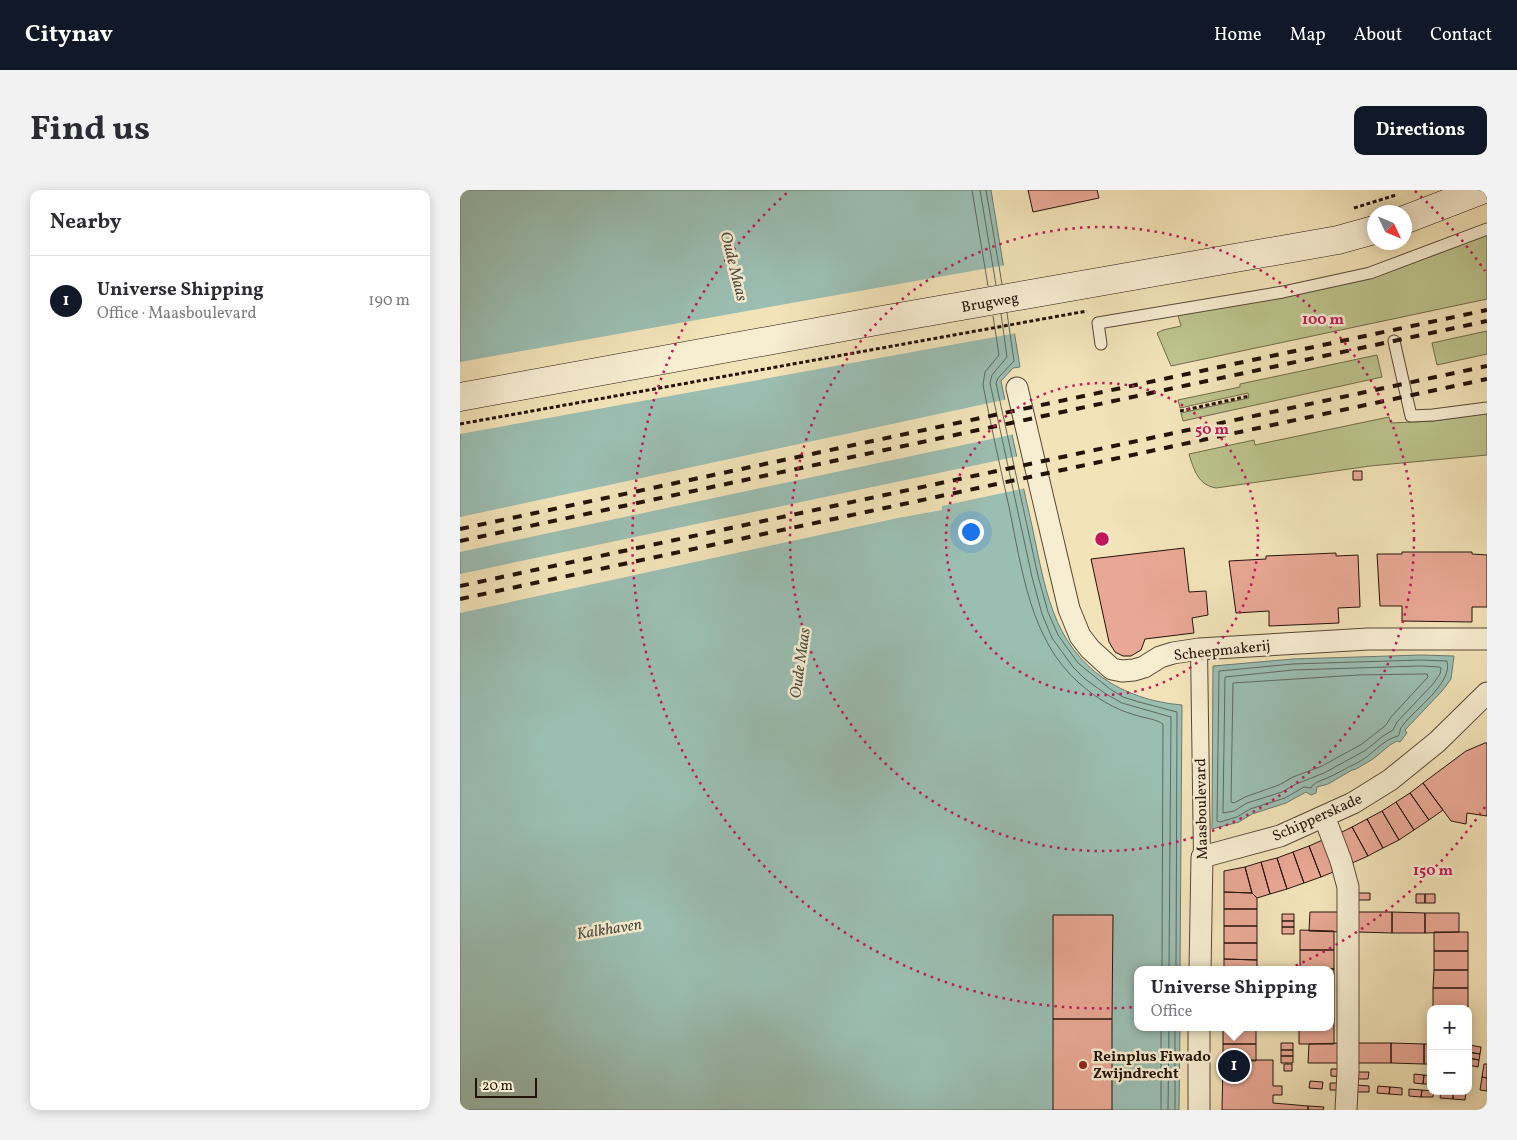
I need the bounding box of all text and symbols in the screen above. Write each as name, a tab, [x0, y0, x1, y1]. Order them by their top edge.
text: Citynav	[25, 18, 113, 52]
text: Home	[1214, 23, 1262, 48]
text: Map	[1290, 23, 1326, 48]
text: About	[1354, 23, 1402, 48]
text: Contact	[1430, 23, 1492, 48]
text: Find us	[30, 106, 150, 154]
button: Directions	[1354, 106, 1487, 155]
north arrow	[1367, 205, 1412, 250]
text: Nearby	[50, 208, 121, 237]
water label: Oude Maas	[714, 229, 752, 304]
text: Universe Shipping	[97, 277, 264, 303]
street label: Brugweg	[960, 288, 1021, 319]
text: 1	[63, 290, 69, 312]
text: 190 m	[368, 290, 410, 312]
text: Office · Maasboulevard	[97, 303, 257, 325]
text: 100 m	[1302, 310, 1345, 331]
text: 50 m	[1195, 420, 1229, 441]
your location	[958, 519, 984, 545]
centre of rings	[1093, 530, 1111, 548]
water label: Oude Maas	[785, 626, 817, 700]
street label: Scheepmakerij	[1173, 636, 1272, 667]
street label: Maasboulevard	[1191, 758, 1214, 860]
street label: Schipperskade	[1269, 789, 1366, 848]
text: 150 m	[1413, 861, 1453, 882]
water label: Kalkhaven	[575, 914, 644, 946]
popup	[1134, 966, 1334, 1031]
text: Universe Shipping	[1151, 975, 1317, 1001]
text: Office	[1151, 1001, 1192, 1023]
map controls	[1427, 1005, 1472, 1095]
button: +	[1427, 1005, 1472, 1050]
place label: Reinplus Fiwado Zwijndrecht	[1093, 1047, 1211, 1085]
pin: 1	[1218, 1047, 1250, 1085]
button: −	[1427, 1050, 1472, 1095]
marker: Reinplus Fiwado Zwijndrecht	[1077, 1059, 1089, 1071]
scale bar	[475, 1075, 538, 1098]
text: 20 m	[482, 1077, 513, 1096]

